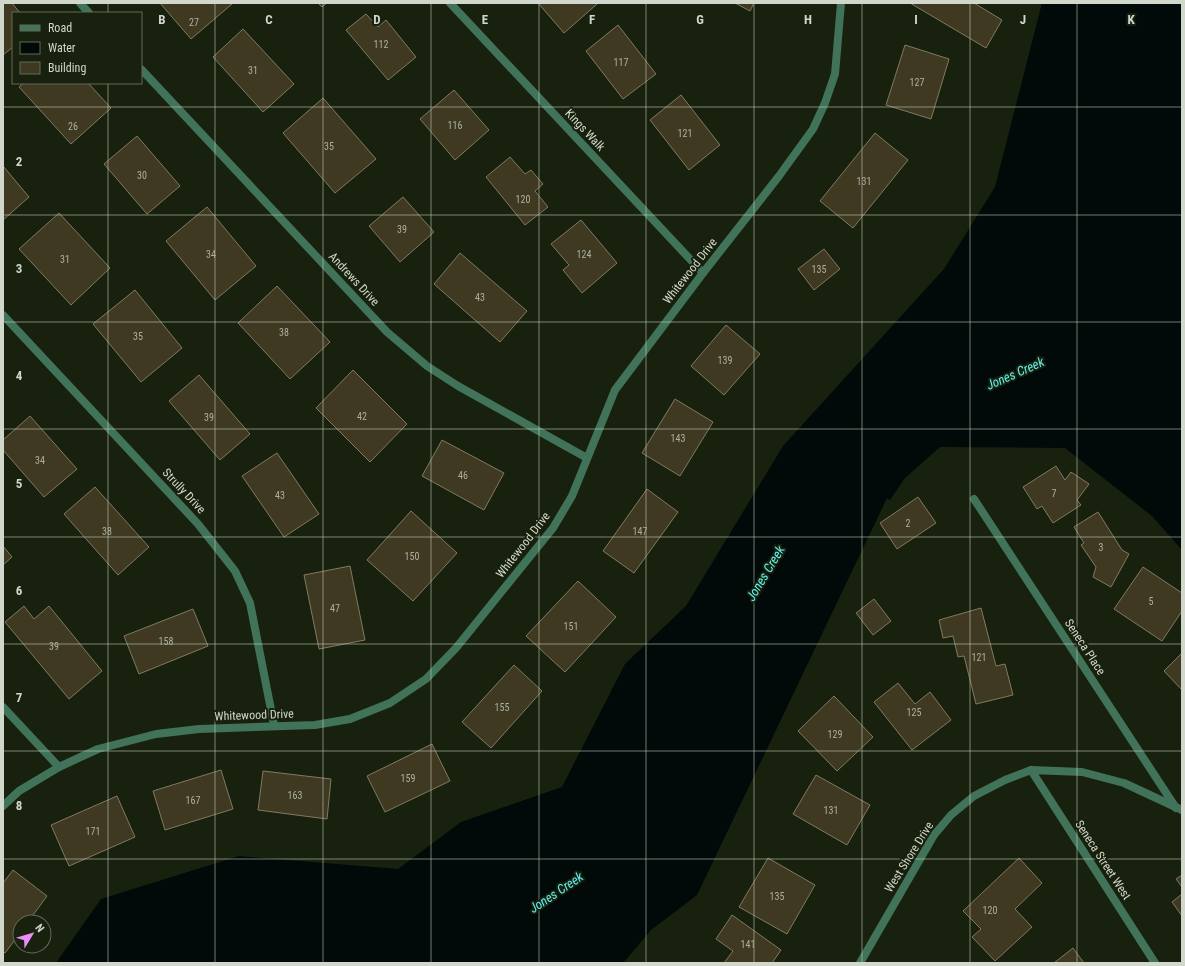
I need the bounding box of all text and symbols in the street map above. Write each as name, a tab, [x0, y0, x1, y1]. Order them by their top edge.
legend	[12, 12, 142, 84]
text: B	[158, 12, 166, 27]
text: C	[265, 12, 273, 27]
text: D	[373, 12, 381, 27]
text: E	[482, 12, 489, 27]
text: F	[589, 12, 595, 27]
text: G	[696, 12, 704, 27]
text: H	[804, 12, 812, 27]
text: I	[914, 12, 918, 27]
text: J	[1020, 12, 1026, 27]
text: K	[1127, 12, 1135, 27]
house number: 27	[189, 17, 199, 28]
text: Road	[48, 21, 72, 35]
house number: 112	[374, 39, 388, 50]
text: Water	[48, 41, 76, 55]
house number: 117	[614, 57, 628, 68]
text: Building	[48, 61, 86, 75]
house number: 31	[248, 65, 258, 76]
house number: 127	[910, 77, 924, 88]
street label: Kings Walk	[562, 106, 608, 154]
house number: 116	[448, 120, 462, 131]
house number: 26	[68, 121, 78, 132]
house number: 121	[678, 128, 692, 139]
house number: 35	[324, 141, 334, 152]
text: 2	[16, 154, 23, 169]
house number: 30	[137, 170, 147, 181]
house number: 131	[857, 176, 871, 187]
house number: 120	[516, 194, 530, 205]
house number: 39	[397, 224, 407, 235]
street label: Whitewood Drive	[660, 235, 720, 307]
house number: 34	[206, 249, 216, 260]
street label: Andrews Drive	[326, 249, 383, 309]
house number: 124	[577, 249, 591, 260]
house number: 31	[60, 254, 70, 265]
text: 3	[16, 261, 22, 276]
house number: 135	[812, 264, 826, 275]
house number: 43	[475, 292, 485, 303]
house number: 38	[279, 327, 289, 338]
house number: 35	[133, 331, 143, 342]
water label: Jones Creek	[984, 354, 1047, 393]
house number: 139	[718, 355, 732, 366]
text: 4	[16, 368, 23, 383]
house number: 42	[357, 411, 367, 422]
house number: 39	[204, 412, 214, 423]
house number: 143	[671, 433, 685, 444]
house number: 34	[35, 455, 45, 466]
street label: Strully Drive	[160, 466, 209, 517]
house number: 46	[458, 470, 468, 481]
text: 5	[16, 476, 23, 491]
house number: 7	[1052, 488, 1057, 499]
house number: 43	[275, 490, 285, 501]
street label: Whitewood Drive	[493, 509, 553, 581]
house number: 2	[906, 518, 911, 529]
house number: 38	[102, 526, 112, 537]
house number: 147	[633, 526, 647, 537]
house number: 3	[1099, 542, 1104, 553]
water label: Jones Creek	[743, 543, 788, 603]
house number: 150	[405, 551, 419, 562]
text: 6	[16, 583, 23, 598]
house number: 5	[1149, 596, 1154, 607]
house number: 47	[330, 603, 340, 614]
street label: Seneca Place	[1062, 616, 1108, 678]
house number: 151	[564, 621, 578, 632]
house number: 158	[159, 636, 173, 647]
house number: 39	[49, 641, 59, 652]
house number: 121	[972, 652, 986, 663]
text: 7	[16, 690, 23, 705]
house number: 155	[495, 702, 509, 713]
street label: Whitewood Drive	[214, 707, 294, 723]
house number: 125	[907, 707, 921, 718]
house number: 129	[828, 729, 842, 740]
house number: 159	[401, 773, 415, 784]
house number: 163	[288, 790, 302, 801]
house number: 167	[186, 795, 200, 806]
text: 8	[16, 798, 22, 813]
house number: 131	[824, 805, 838, 816]
street label: Seneca Street West	[1072, 818, 1134, 903]
street label: West Shore Drive	[882, 819, 936, 895]
house number: 171	[86, 826, 100, 837]
water label: Jones Creek	[527, 869, 586, 916]
house number: 135	[770, 891, 784, 902]
house number: 120	[983, 905, 997, 916]
north arrow	[12, 914, 52, 954]
text: N	[32, 921, 47, 935]
house number: 141	[741, 939, 755, 950]

